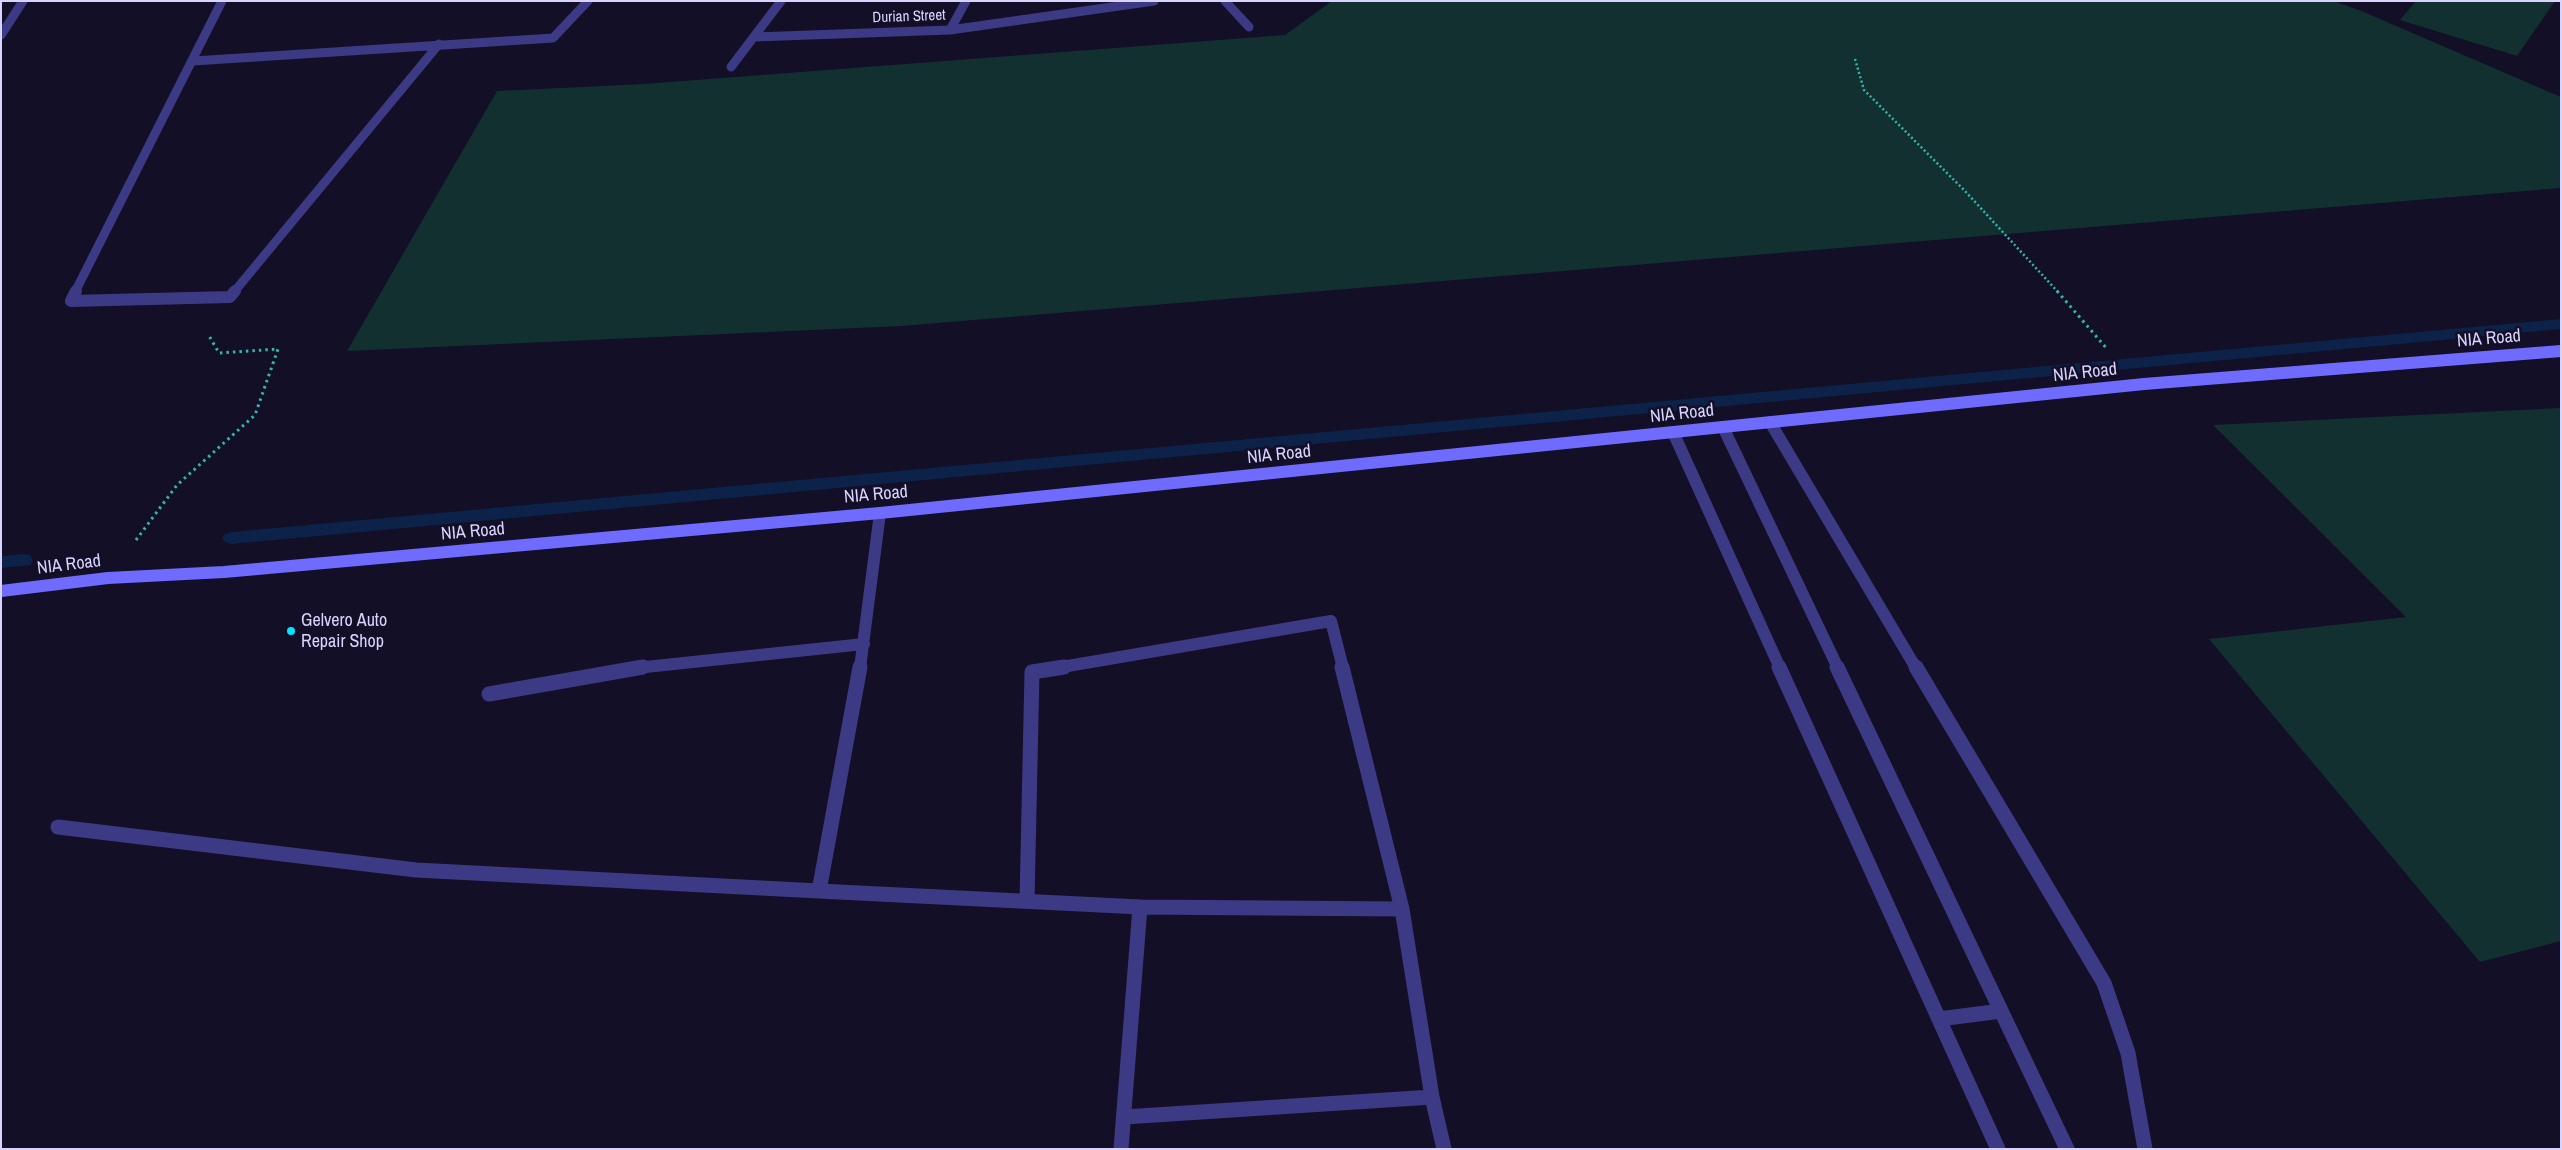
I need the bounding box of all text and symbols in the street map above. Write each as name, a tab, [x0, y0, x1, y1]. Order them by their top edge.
street label: Durian Street	[872, 7, 946, 27]
street label: NIA Road	[2456, 325, 2522, 353]
street label: NIA Road	[2052, 359, 2118, 387]
street label: NIA Road	[1649, 400, 1715, 428]
street label: NIA Road	[1246, 441, 1312, 469]
street label: NIA Road	[843, 481, 909, 509]
street label: NIA Road	[440, 518, 506, 546]
street label: NIA Road	[36, 550, 102, 580]
place label: Gelvero Auto Repair Shop	[301, 610, 387, 652]
marker: Gelvero Auto Repair Shop	[285, 625, 297, 637]

